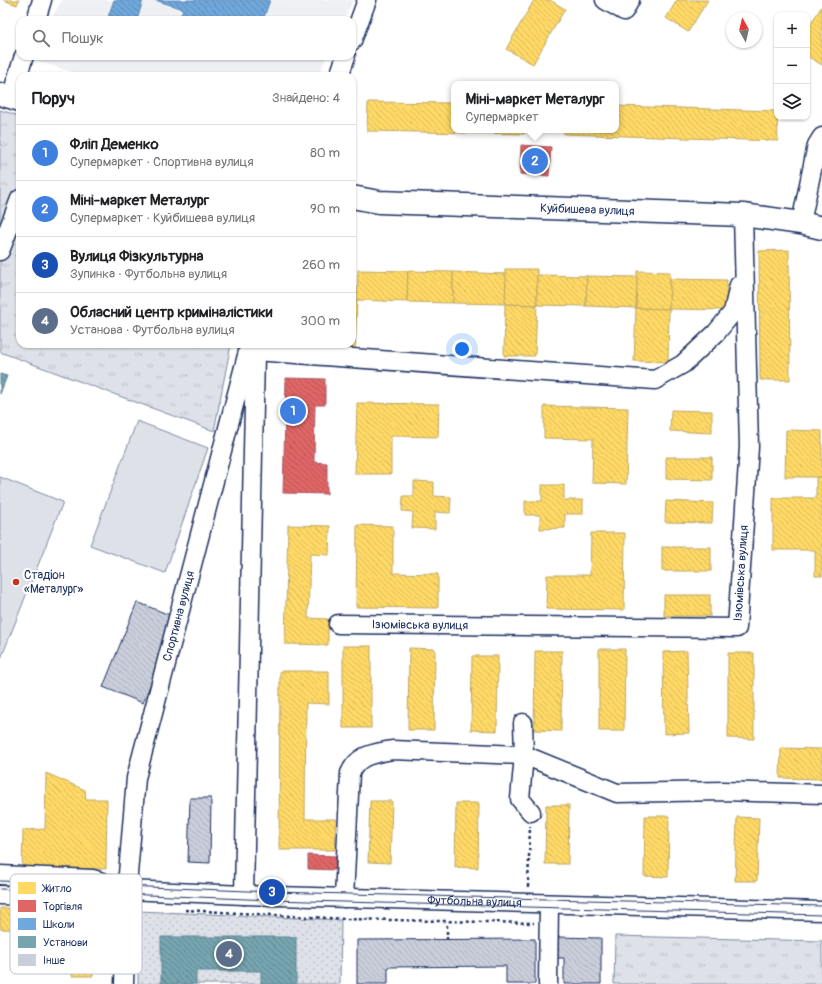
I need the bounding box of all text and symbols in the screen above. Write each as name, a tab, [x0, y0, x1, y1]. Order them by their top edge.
north arrow	[726, 12, 762, 48]
map controls	[774, 12, 810, 120]
button: +	[774, 12, 810, 48]
search box	[16, 16, 356, 60]
icon: search	[30, 27, 52, 49]
text: Пошук	[62, 29, 104, 48]
button: −	[774, 48, 810, 84]
popup	[451, 81, 619, 133]
button: layers	[774, 84, 810, 120]
text: Поруч	[32, 88, 75, 109]
text: Знайдено: 4	[272, 90, 340, 106]
text: Міні-маркет Металург	[465, 90, 605, 109]
text: Супермаркет	[465, 109, 539, 125]
text: Фліп Деменко	[70, 135, 158, 154]
text: 1	[42, 145, 48, 161]
text: 80 m	[310, 145, 340, 161]
pin: 2	[522, 146, 548, 176]
text: Супермаркет · Спортивна вулиця	[70, 154, 254, 170]
text: Міні-маркет Металург	[70, 191, 209, 210]
street label: Куйбишева вулиця	[540, 200, 635, 219]
text: 2	[41, 201, 49, 217]
text: 90 m	[310, 201, 340, 217]
text: Супермаркет · Куйбишева вулиця	[70, 210, 255, 226]
text: Вулиця Фізкультурна	[70, 247, 204, 266]
text: 3	[41, 257, 49, 273]
text: 260 m	[302, 257, 340, 273]
text: Зупинка · Футбольна вулиця	[70, 266, 227, 282]
text: Обласний центр криміналістики	[70, 303, 272, 322]
text: 4	[41, 313, 49, 329]
text: 300 m	[301, 313, 340, 329]
text: Установа · Футбольна вулиця	[70, 322, 235, 338]
your location	[452, 339, 472, 359]
pin: 1	[280, 396, 306, 426]
street label: Ізюмівська вулиця	[730, 524, 751, 622]
place label: Стадіон «Металург»	[24, 568, 83, 597]
street label: Спортивна вулиця	[160, 569, 198, 663]
marker: Стадіон «Металург»	[11, 577, 21, 587]
street label: Ізюмівська вулиця	[372, 617, 469, 633]
legend	[10, 874, 142, 974]
pin: 3	[259, 877, 285, 907]
text: Житло	[41, 882, 72, 895]
street label: Футбольна вулиця	[427, 893, 522, 910]
text: Торгівля	[43, 900, 82, 913]
text: Школи	[43, 918, 74, 931]
text: Установи	[43, 936, 87, 949]
pin: 4	[216, 939, 242, 969]
text: Інше	[43, 954, 65, 967]

